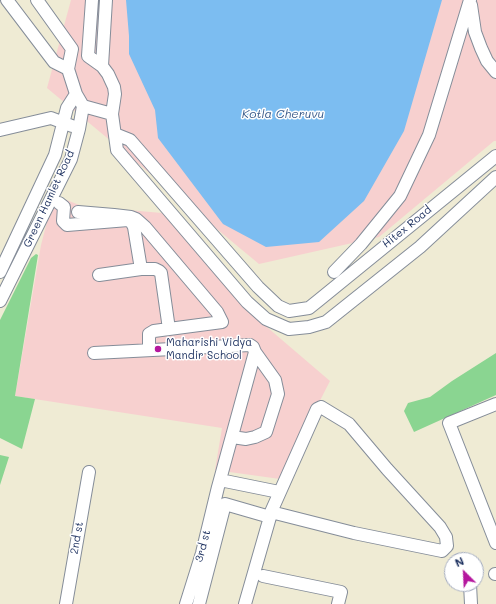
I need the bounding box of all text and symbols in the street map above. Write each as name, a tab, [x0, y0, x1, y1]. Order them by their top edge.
water label: Kotla Cheruvu	[242, 107, 324, 121]
street label: Green Hamlet Road	[21, 148, 77, 250]
street label: Hitex Road	[380, 203, 434, 251]
place label: Maharishi Vidya Mandir School	[166, 336, 252, 362]
marker: Maharishi Vidya Mandir School	[153, 344, 163, 354]
street label: 2nd st	[68, 521, 86, 555]
street label: 3rd st	[192, 529, 214, 563]
north arrow	[444, 552, 484, 592]
text: N	[452, 553, 466, 570]

